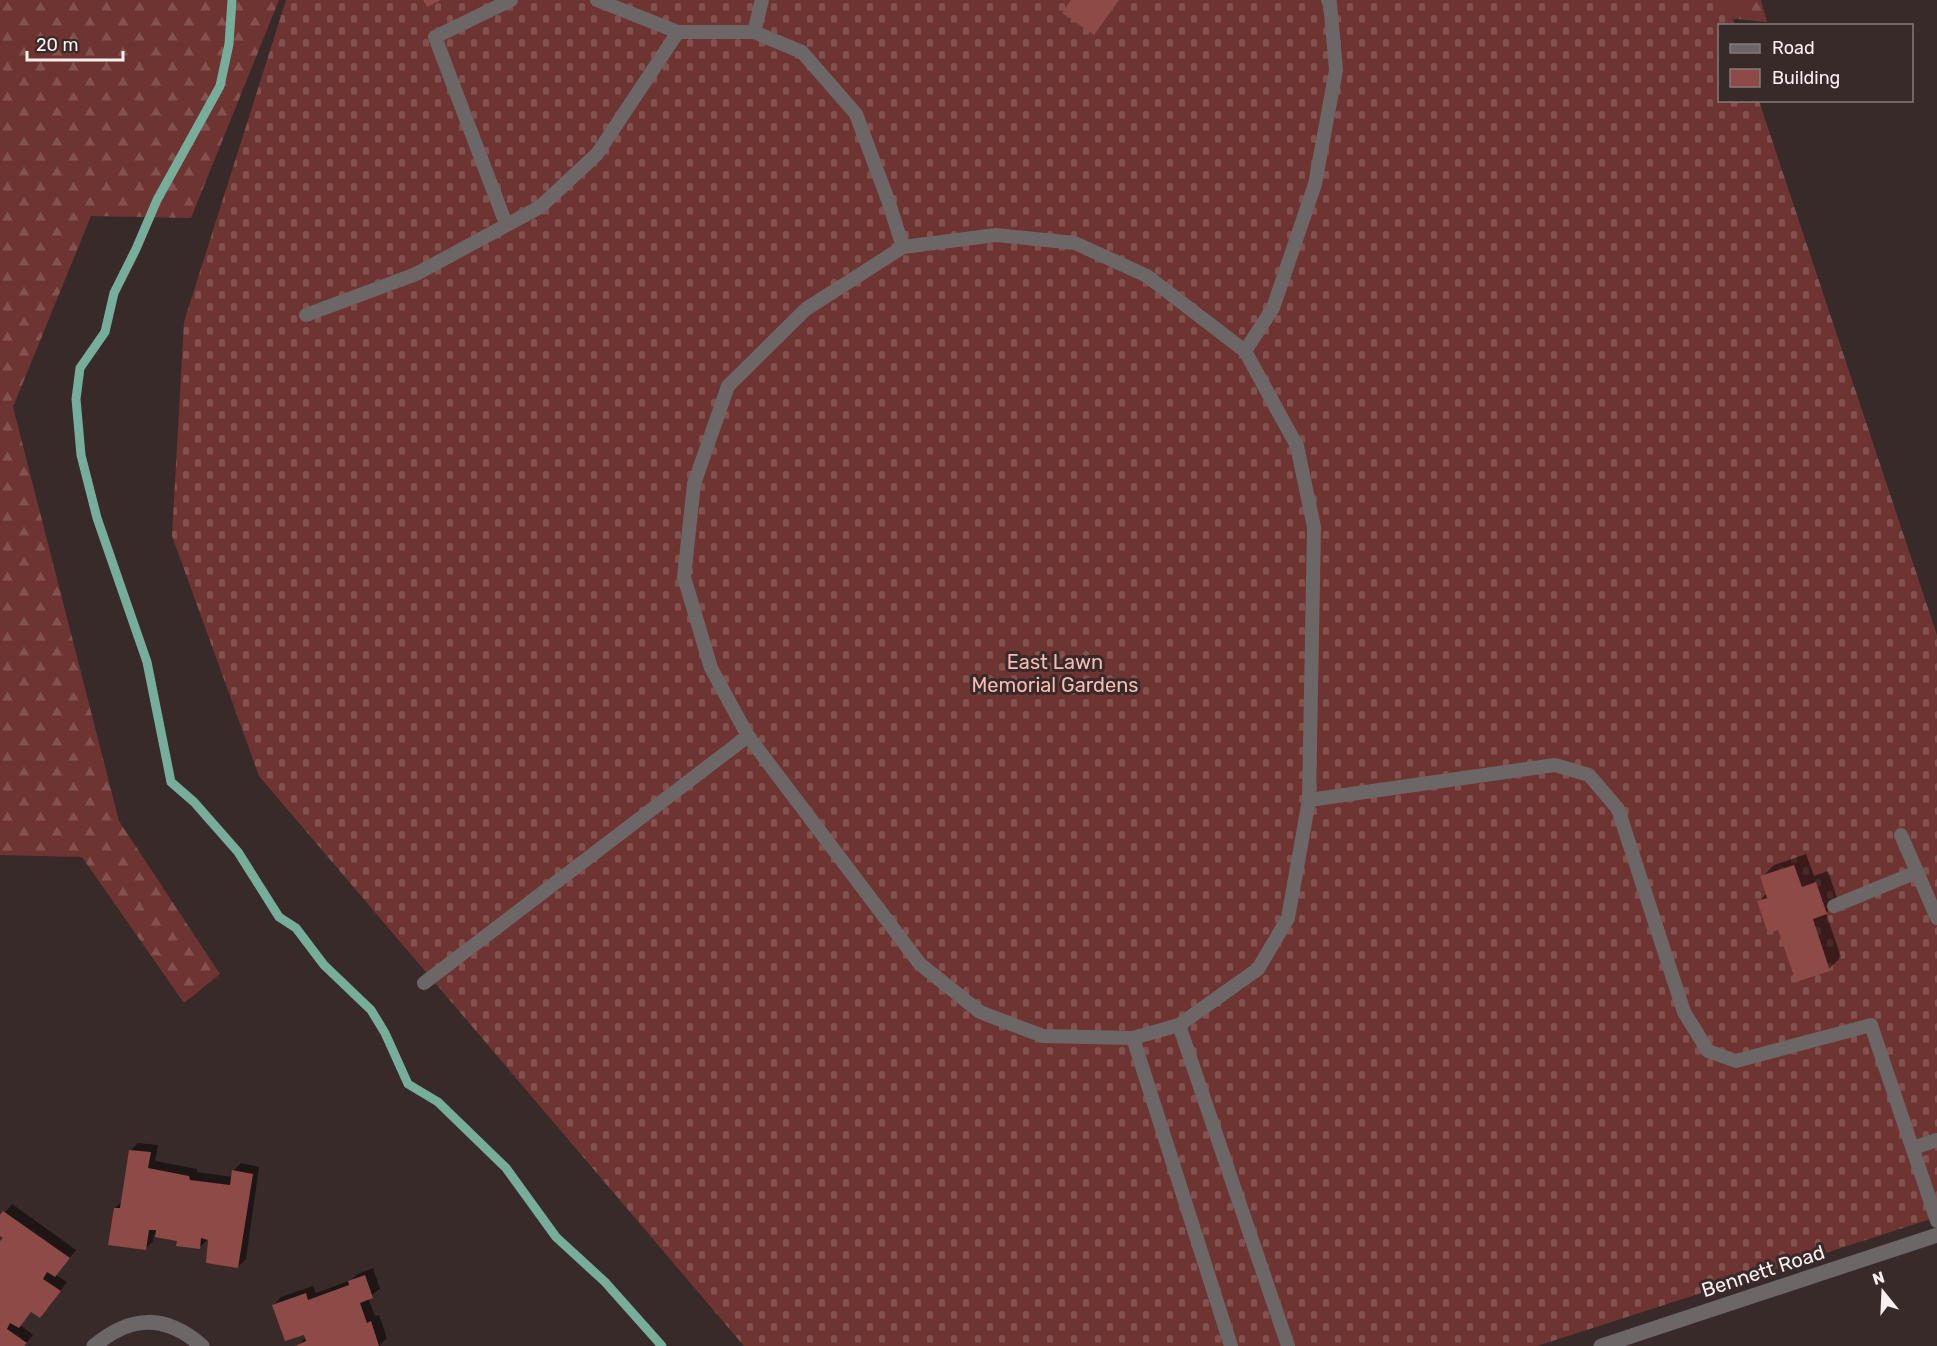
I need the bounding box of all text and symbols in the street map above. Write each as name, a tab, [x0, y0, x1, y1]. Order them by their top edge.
scale bar	[27, 24, 123, 62]
legend	[1718, 24, 1913, 102]
text: 20 m	[36, 34, 78, 56]
text: Road	[1772, 37, 1815, 59]
text: Building	[1772, 67, 1840, 89]
park label: East Lawn Memorial Gardens	[971, 650, 1139, 697]
street label: Bennett Road	[1698, 1240, 1828, 1302]
north arrow	[1853, 1262, 1913, 1322]
text: N	[1870, 1267, 1887, 1289]

